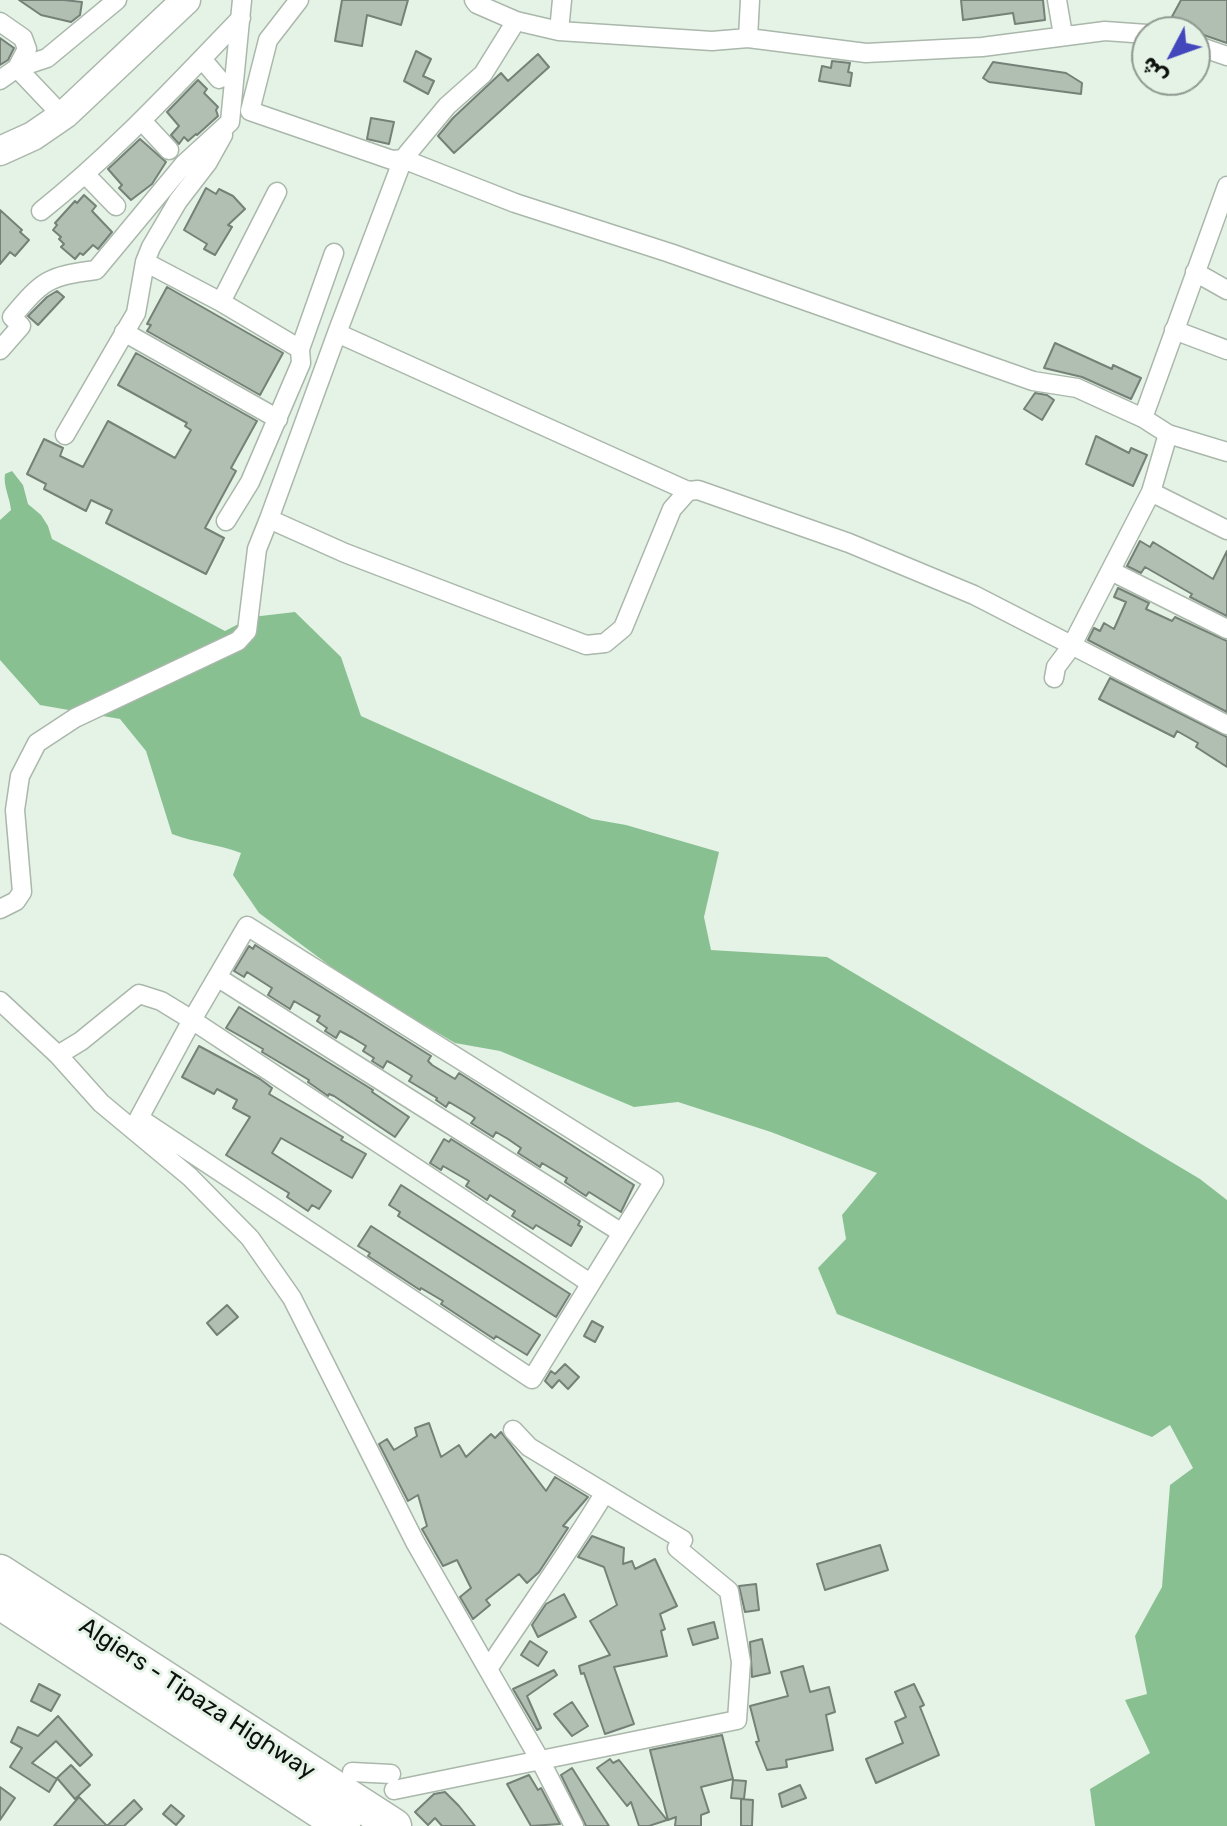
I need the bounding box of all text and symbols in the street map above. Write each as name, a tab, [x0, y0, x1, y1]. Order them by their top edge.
north arrow	[1131, 16, 1211, 96]
text: ش	[1135, 51, 1173, 90]
street label: Algiers - Tipaza Highway	[74, 1612, 320, 1786]

